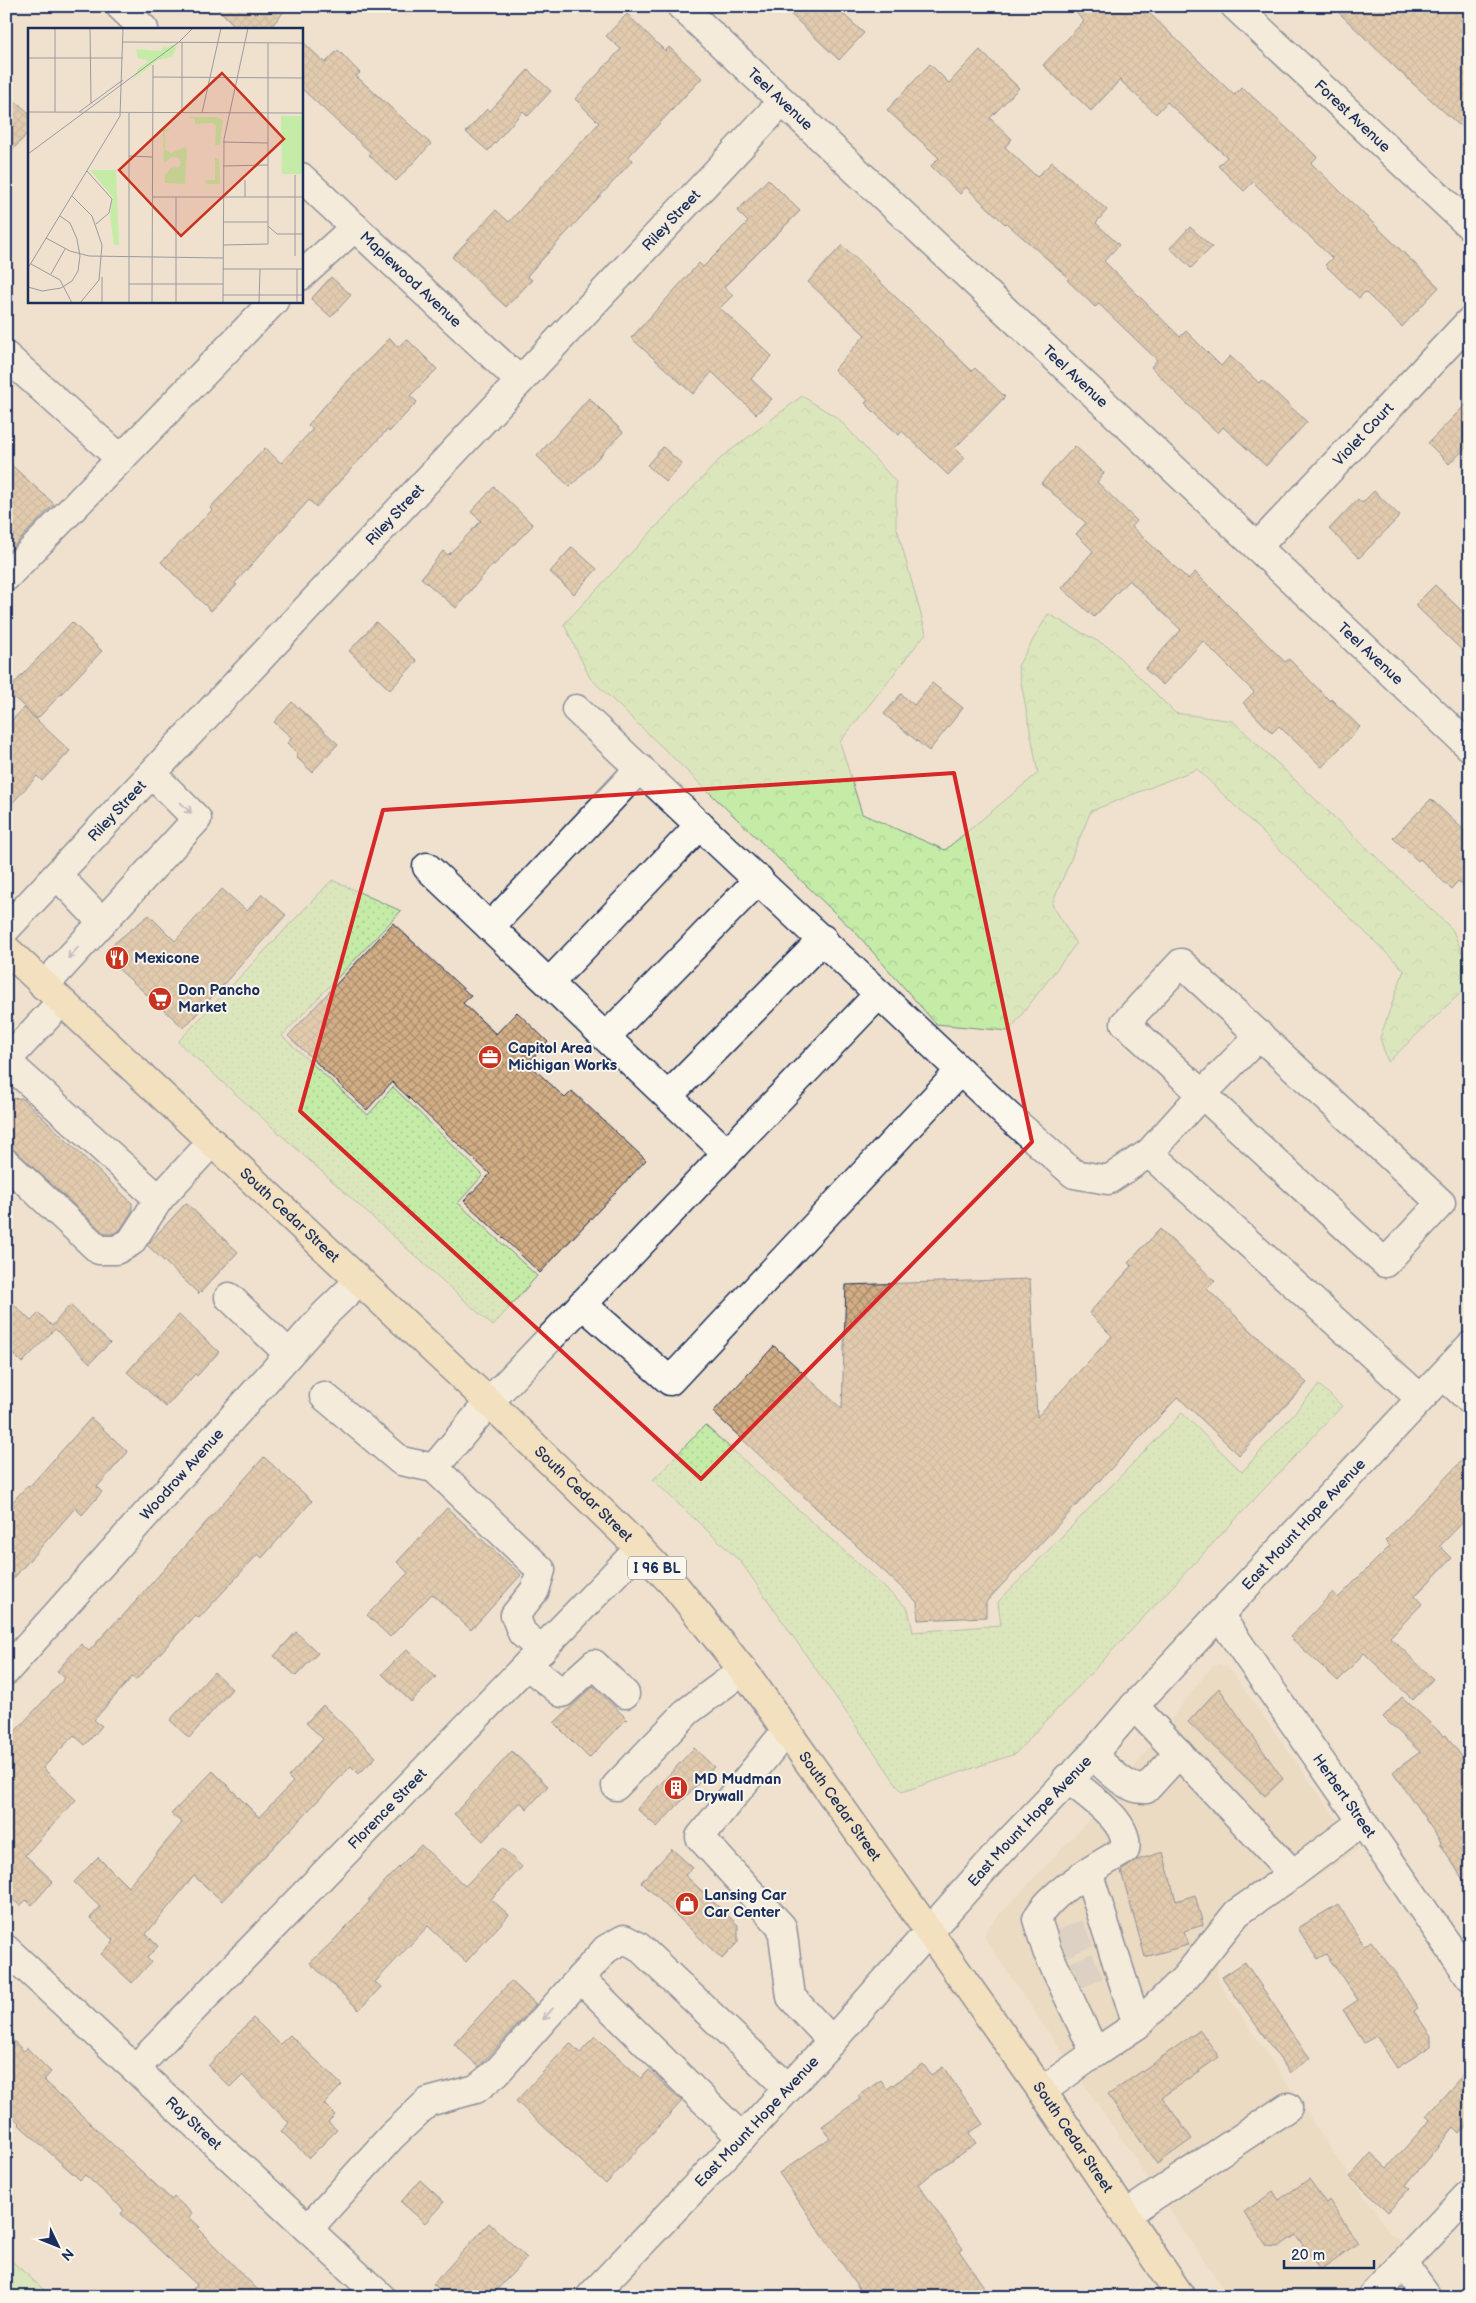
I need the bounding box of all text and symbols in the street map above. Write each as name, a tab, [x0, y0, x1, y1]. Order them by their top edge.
inset map	[28, 28, 302, 302]
street label: Teel Avenue	[743, 64, 817, 135]
street label: Forest Avenue	[1310, 76, 1394, 157]
street label: Riley Street	[638, 186, 705, 255]
street label: Maplewood Avenue	[355, 228, 465, 332]
street label: Teel Avenue	[1038, 341, 1112, 412]
street label: Violet Court	[1329, 399, 1398, 470]
street label: Riley Street	[362, 480, 429, 550]
street label: Teel Avenue	[1333, 619, 1407, 689]
street label: Riley Street	[84, 776, 151, 846]
one-way arrow	[180, 802, 193, 814]
restaurant icon: Mexicone	[104, 945, 130, 971]
one-way arrow	[68, 947, 79, 960]
place label: Mexicone	[134, 949, 200, 968]
place label: Don Pancho Market	[178, 981, 261, 1017]
supermarket icon: Don Pancho Market	[147, 986, 173, 1012]
place label: Capitol Area Michigan Works	[508, 1039, 617, 1075]
office icon: Capitol Area Michigan Works	[477, 1044, 503, 1070]
street label: South Cedar Street	[236, 1164, 344, 1267]
street label: Woodrow Avenue	[136, 1425, 228, 1524]
street label: South Cedar Street	[530, 1442, 637, 1546]
street label: East Mount Hope Avenue	[1238, 1455, 1370, 1594]
road number: I 96 BL	[628, 1556, 686, 1580]
street label: South Cedar Street	[794, 1748, 885, 1865]
street label: Herbert Street	[1308, 1750, 1380, 1842]
street label: East Mount Hope Avenue	[964, 1752, 1096, 1891]
street label: Florence Street	[344, 1764, 431, 1853]
place label: MD Mudman Drywall	[694, 1770, 781, 1806]
building icon: MD Mudman Drywall	[663, 1775, 689, 1801]
place label: Lansing Car Car Center	[704, 1886, 788, 1922]
shop icon: Lansing Car Car Center	[674, 1891, 700, 1917]
one-way arrow	[542, 2008, 554, 2021]
street label: East Mount Hope Avenue	[691, 2052, 823, 2191]
street label: South Cedar Street	[1028, 2078, 1117, 2197]
street label: Ray Street	[161, 2093, 226, 2155]
north arrow	[32, 2220, 82, 2270]
scale bar	[1284, 2238, 1374, 2270]
text: N	[57, 2245, 77, 2264]
text: 20 m	[1291, 2246, 1325, 2265]

